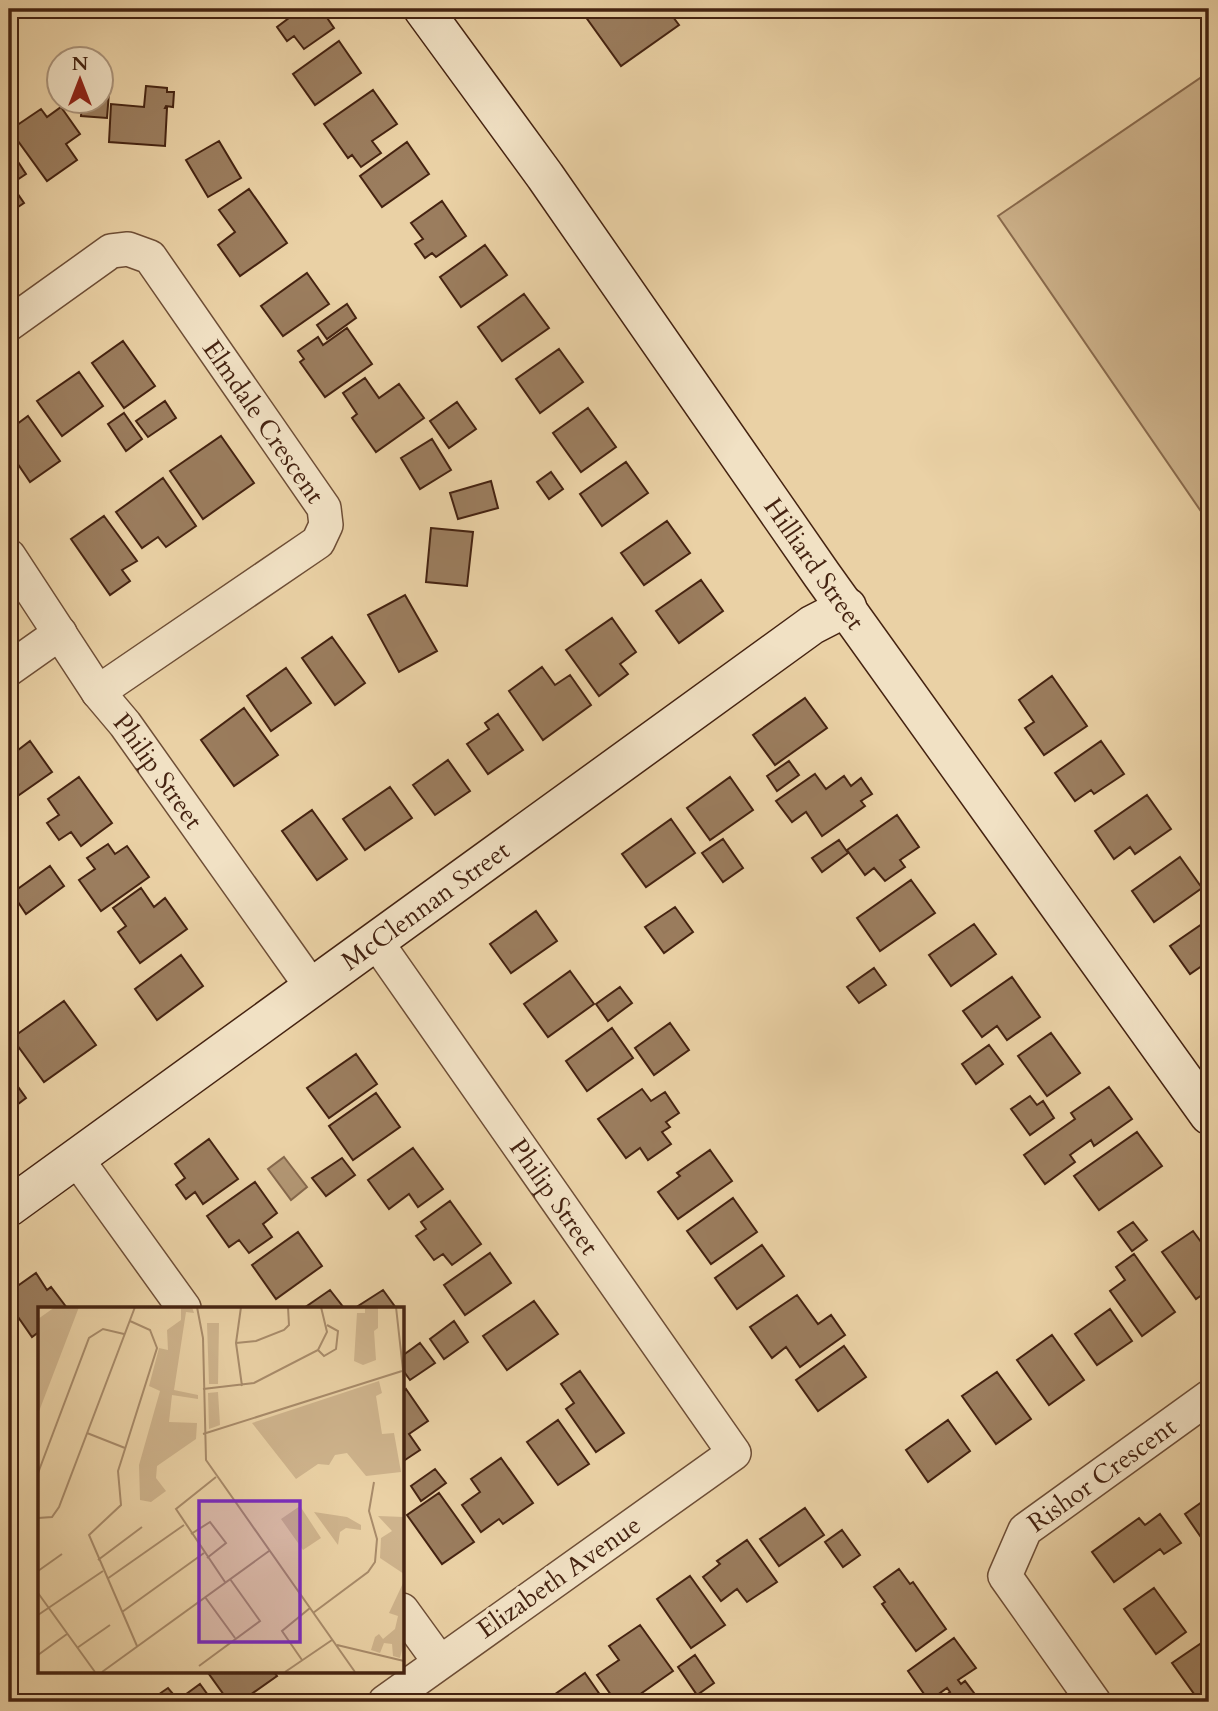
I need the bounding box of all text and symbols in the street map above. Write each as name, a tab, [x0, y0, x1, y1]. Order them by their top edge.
north arrow	[46, 46, 116, 116]
text: N	[72, 51, 89, 77]
street label: Elmdale Crescent	[195, 333, 333, 510]
street label: Hilliard Street	[756, 491, 873, 637]
street label: Philip Street	[105, 705, 211, 836]
street label: McClennan Street	[334, 833, 516, 978]
street label: Philip Street	[502, 1131, 607, 1261]
inset map	[38, 1307, 404, 1672]
street label: Rishor Crescent	[1020, 1409, 1183, 1540]
street label: Elizabeth Avenue	[470, 1507, 648, 1647]

